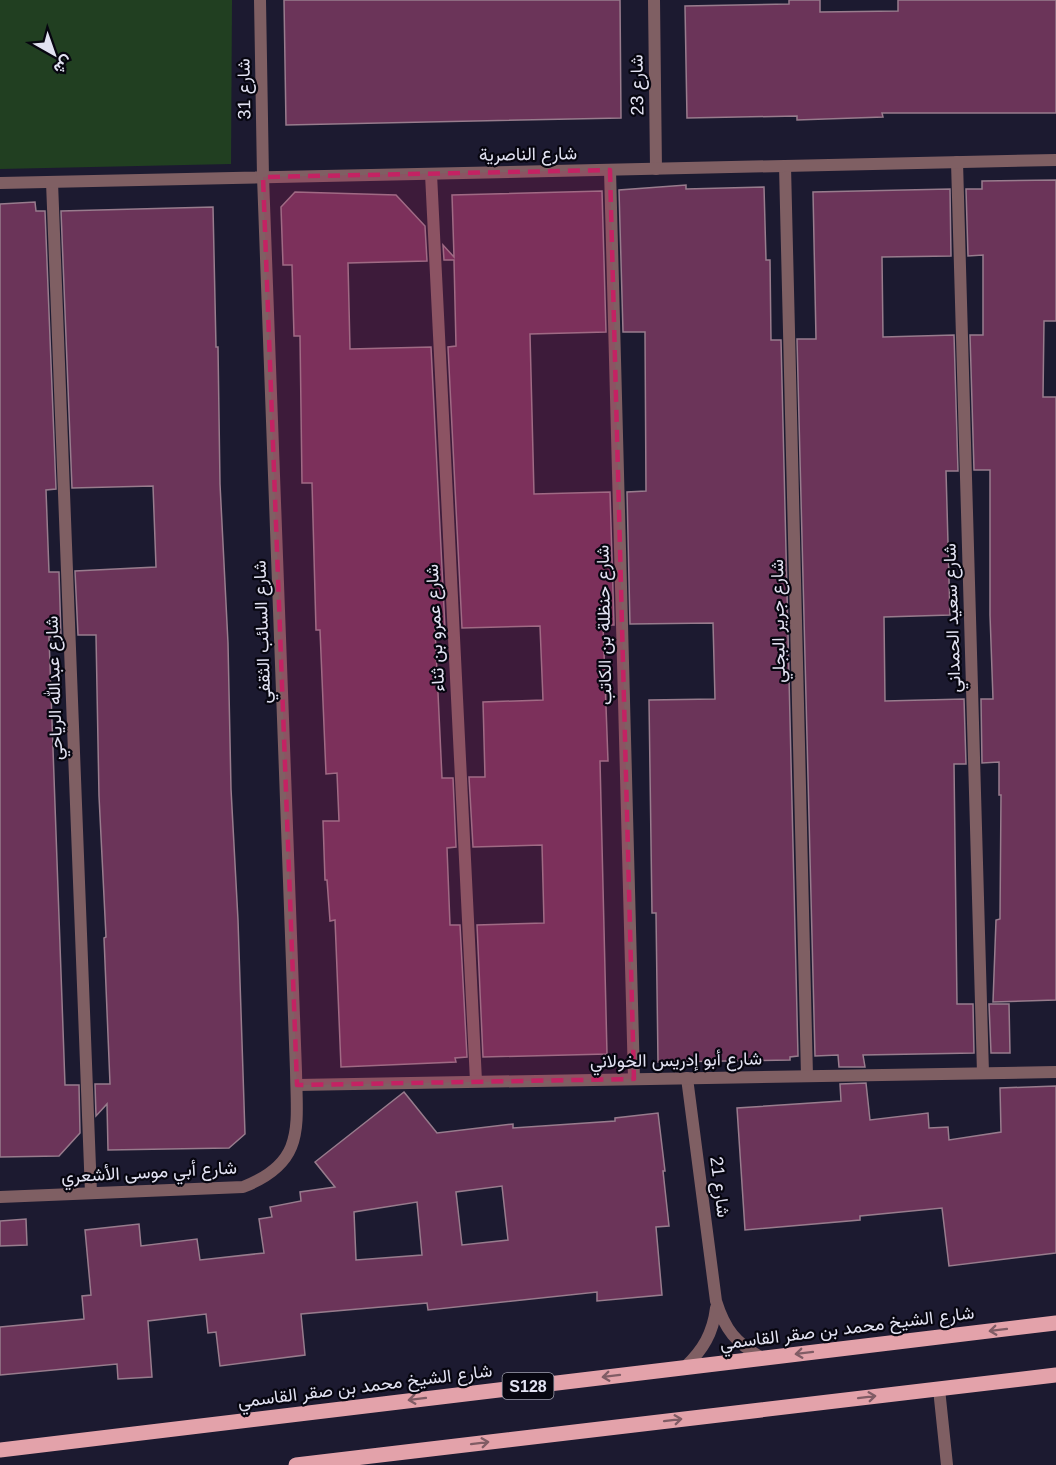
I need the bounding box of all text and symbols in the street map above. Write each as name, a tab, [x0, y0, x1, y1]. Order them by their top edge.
north arrow	[24, 24, 84, 84]
text: ش	[50, 52, 76, 78]
street label: شارع 23	[626, 54, 650, 116]
street label: شارع 31	[233, 58, 257, 120]
street label: شارع الناصرية	[479, 143, 577, 167]
street label: شارع سعيد الحمداني	[939, 543, 970, 693]
street label: شارع حنظلة بن الكاتب	[593, 545, 617, 705]
street label: شارع جرير البجلي	[767, 559, 794, 683]
street label: شارع السائب الثقفي	[250, 560, 279, 704]
street label: شارع عمرو بن ثناء	[422, 563, 450, 692]
street label: شارع عبدالله الرياحي	[40, 615, 72, 761]
street label: شارع أبو إدريس الخولاني	[590, 1048, 762, 1077]
street label: شارع 21	[704, 1155, 734, 1219]
street label: شارع أبي موسى الأشعري	[61, 1157, 238, 1192]
street label: شارع الشيخ محمد بن صقر القاسمي	[719, 1302, 976, 1358]
one-way arrow	[988, 1325, 1008, 1336]
one-way arrow	[795, 1348, 815, 1359]
street label: شارع الشيخ محمد بن صقر القاسمي	[237, 1360, 494, 1416]
one-way arrow	[601, 1371, 621, 1382]
road number: S128	[502, 1373, 554, 1399]
one-way arrow	[856, 1392, 876, 1403]
one-way arrow	[408, 1394, 427, 1405]
one-way arrow	[663, 1415, 683, 1426]
one-way arrow	[469, 1438, 489, 1449]

